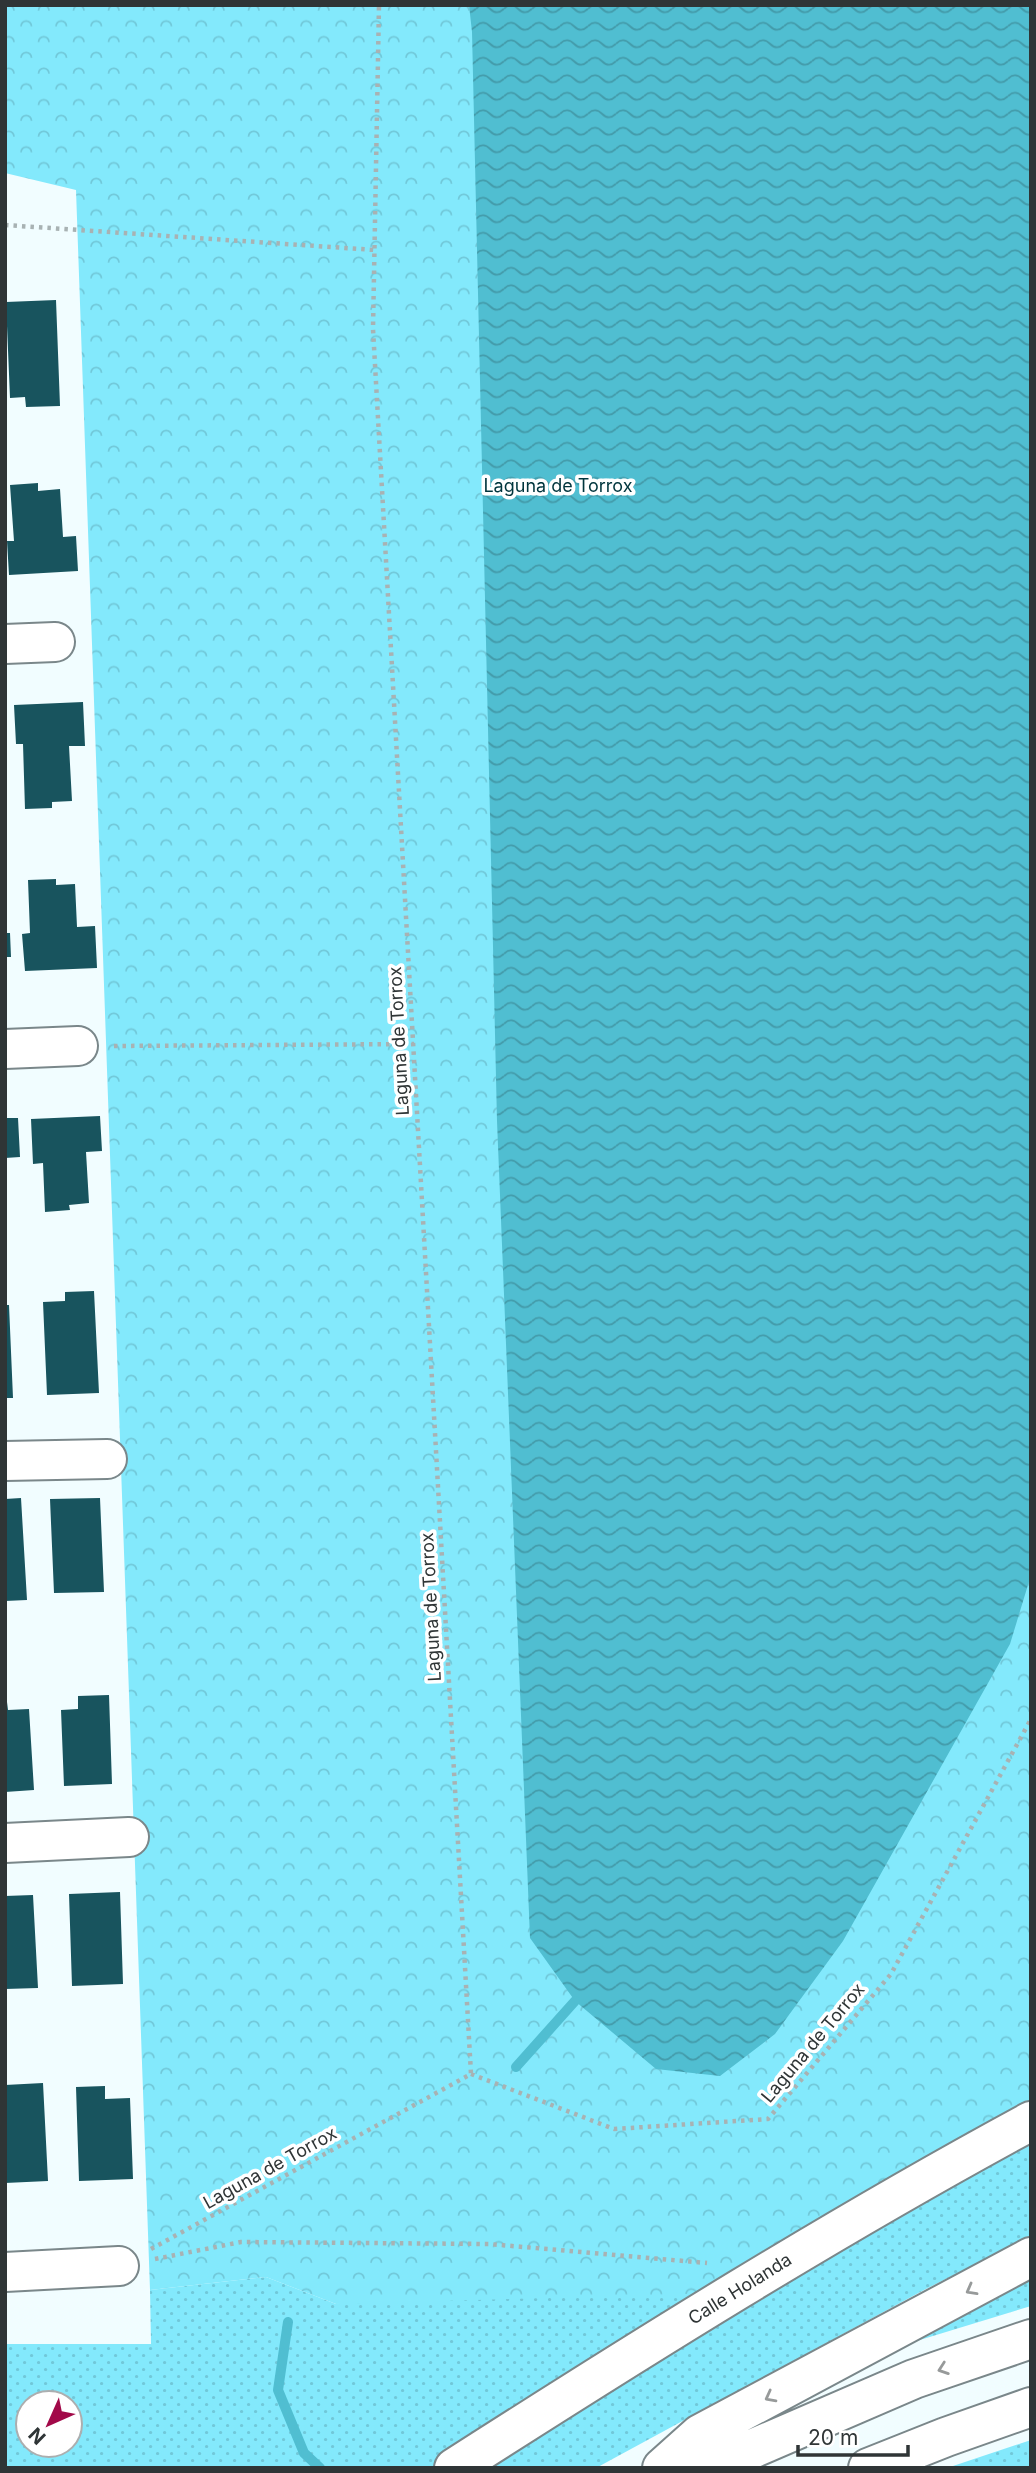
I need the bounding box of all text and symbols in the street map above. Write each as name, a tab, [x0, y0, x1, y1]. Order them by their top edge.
park label: Laguna de Torrox	[483, 475, 633, 496]
street label: Laguna de Torrox	[384, 966, 413, 1116]
street label: Laguna de Torrox	[416, 1532, 445, 1682]
street label: Laguna de Torrox	[757, 1979, 869, 2107]
street label: Laguna de Torrox	[199, 2122, 340, 2213]
street label: Calle Holanda	[684, 2248, 795, 2329]
one-way arrow	[966, 2282, 978, 2295]
one-way arrow	[937, 2361, 950, 2375]
north arrow	[14, 2389, 84, 2459]
one-way arrow	[765, 2389, 777, 2402]
scale bar	[798, 2414, 908, 2458]
text: N	[24, 2422, 51, 2449]
text: 20 m	[808, 2425, 858, 2450]

